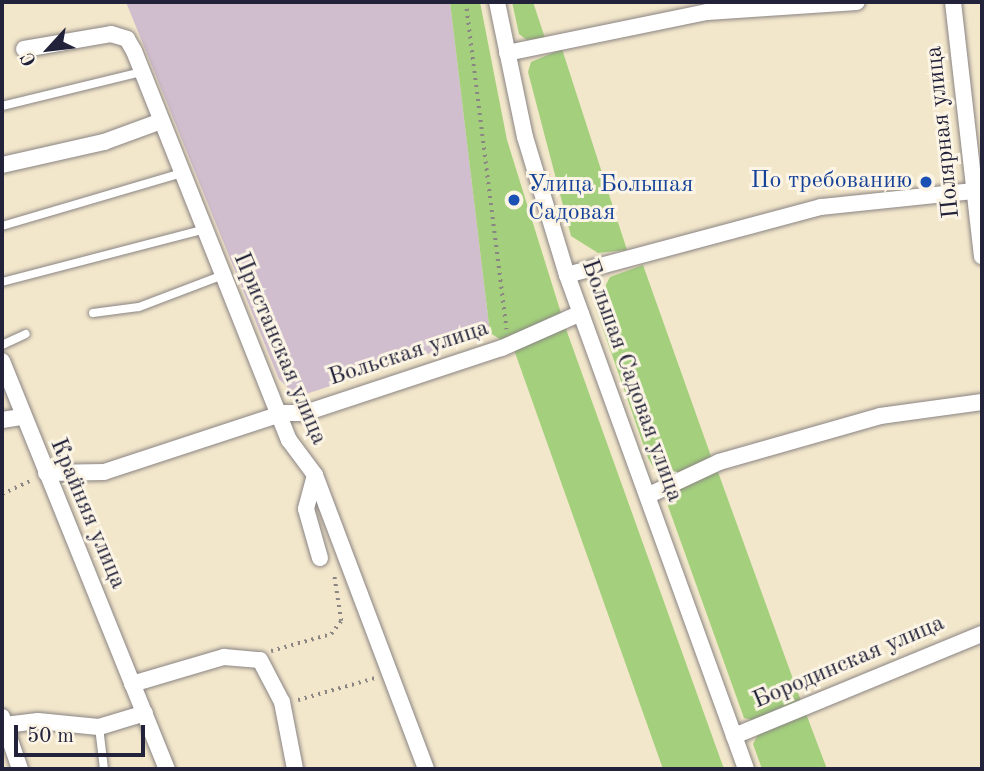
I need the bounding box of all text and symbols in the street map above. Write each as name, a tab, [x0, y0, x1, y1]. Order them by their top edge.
north arrow	[14, 14, 84, 84]
street label: Полярная улица	[921, 44, 967, 220]
text: С	[19, 49, 41, 69]
place label: По требованию	[750, 168, 912, 196]
place label: Улица Большая Садовая	[528, 172, 693, 228]
marker: По требованию	[918, 174, 934, 190]
marker: Улица Большая Садовая	[506, 192, 522, 208]
street label: Пристанская улица	[225, 249, 333, 449]
street label: Большая Садовая улица	[574, 256, 688, 506]
street label: Вольская улица	[325, 315, 493, 393]
street label: Крайняя улица	[42, 434, 132, 594]
street label: Бородинская улица	[749, 610, 949, 716]
scale bar	[18, 712, 149, 756]
text: 50 m	[27, 726, 74, 747]

